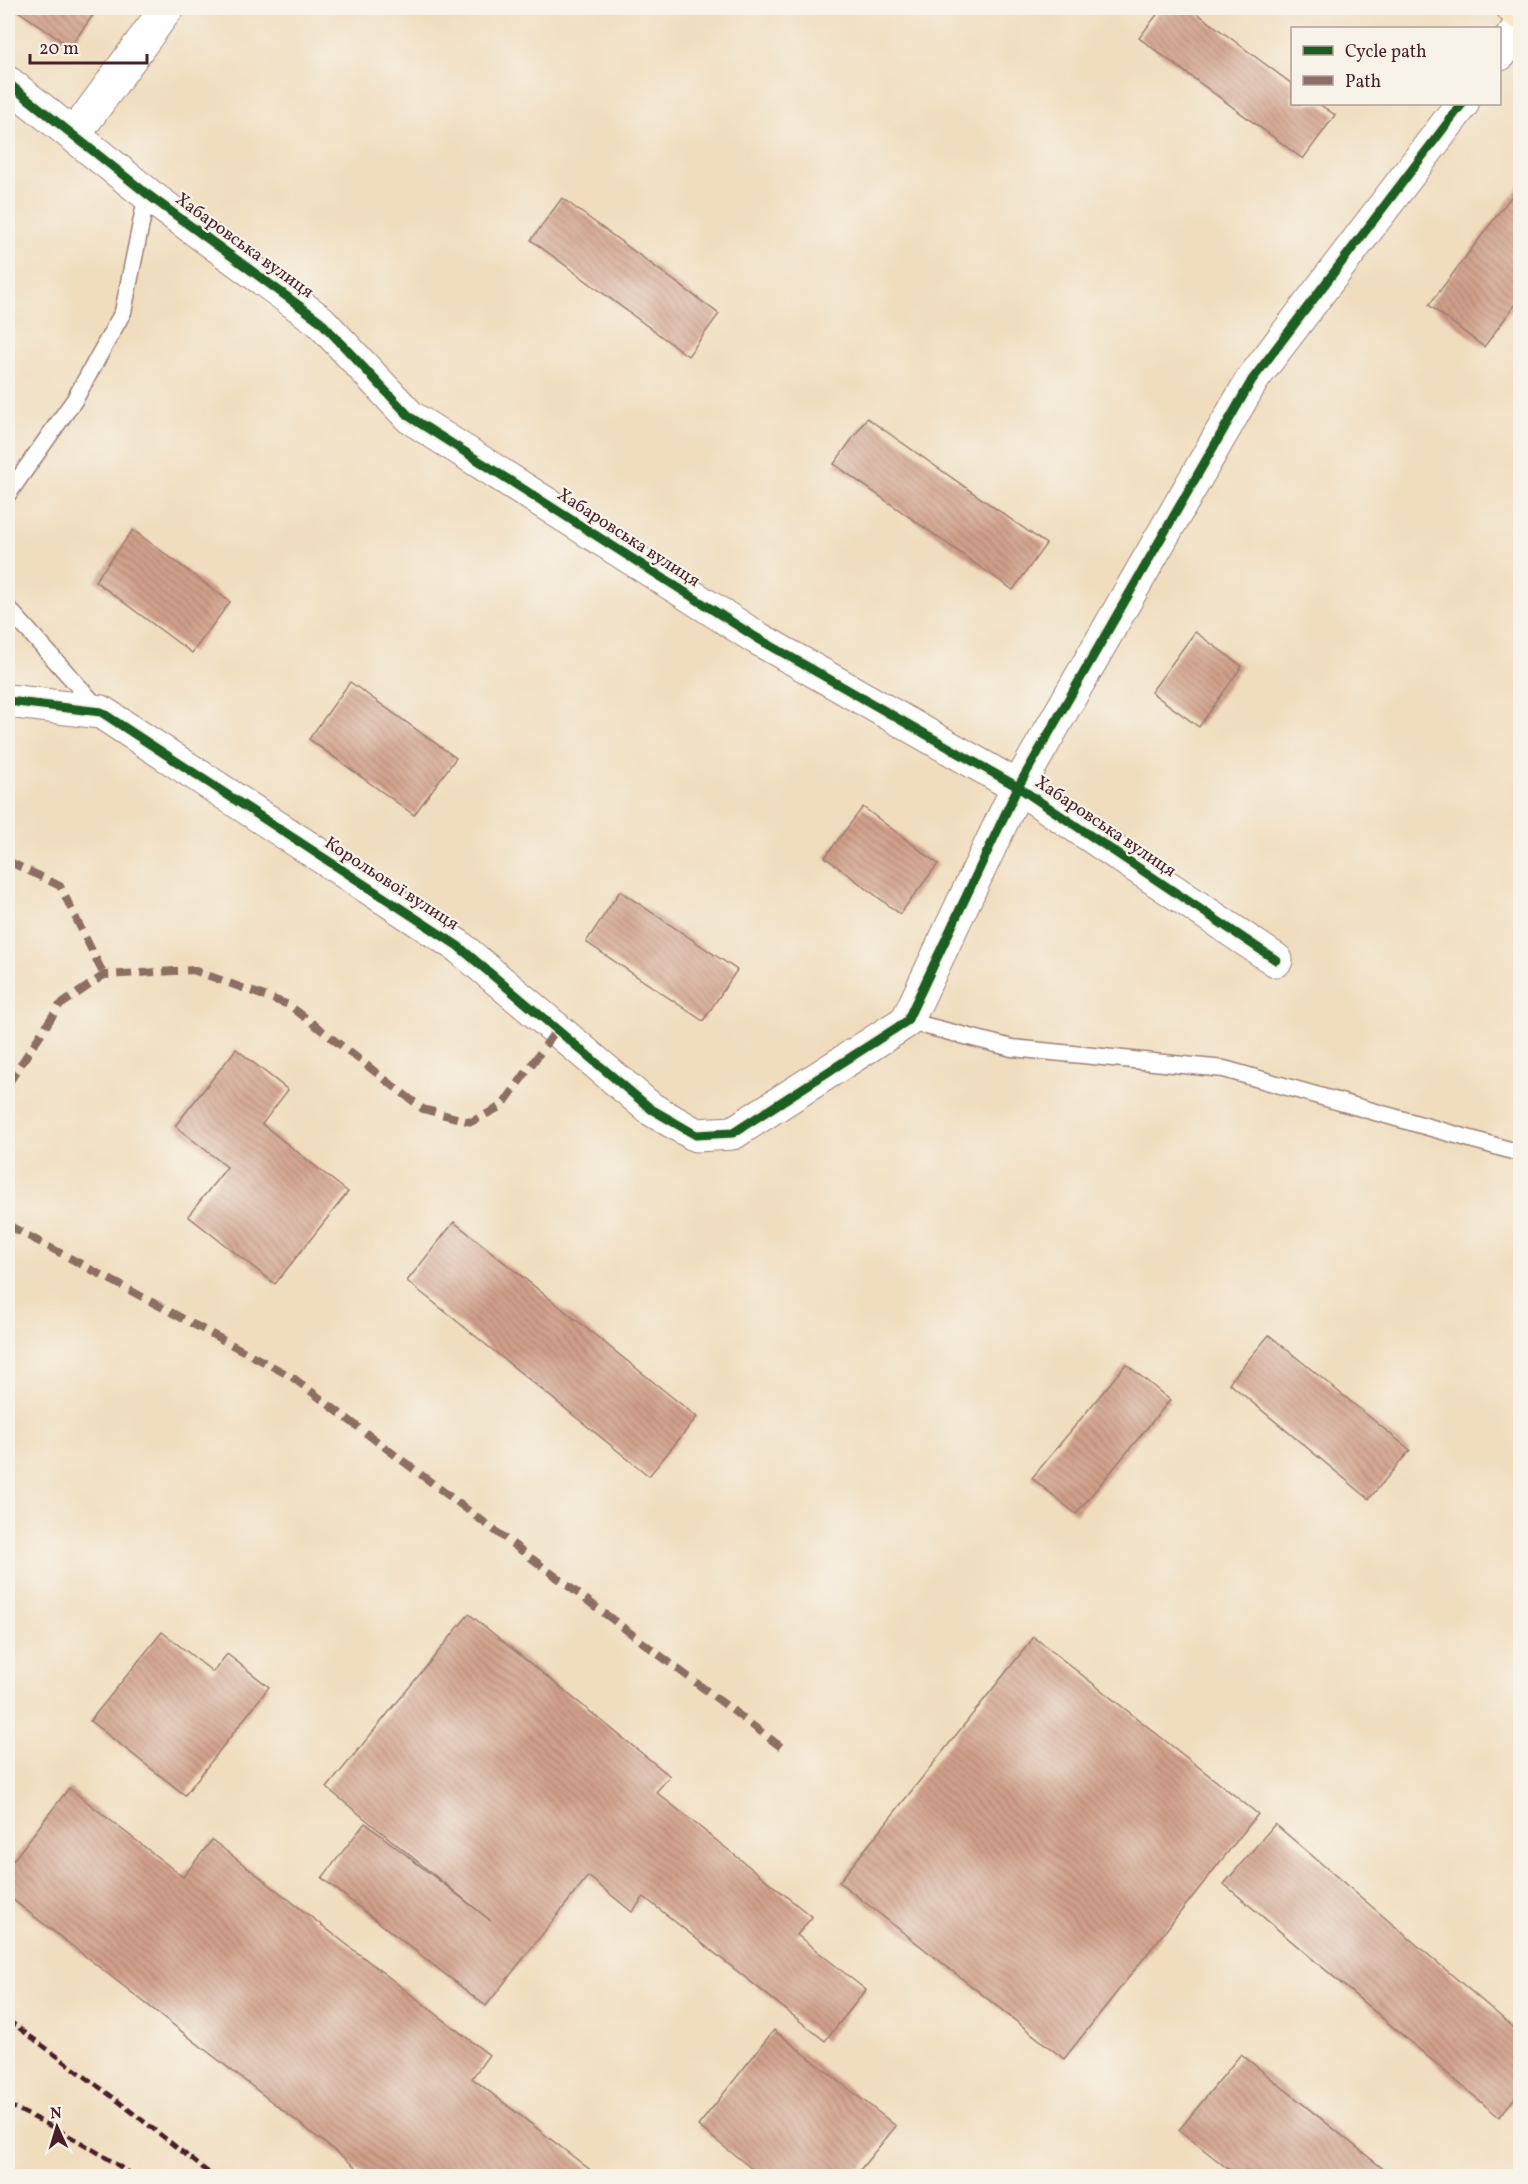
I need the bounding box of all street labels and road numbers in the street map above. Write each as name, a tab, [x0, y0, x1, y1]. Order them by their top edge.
street label: Хабаровська вулиця	[170, 187, 319, 305]
street label: Хабаровська вулиця	[552, 483, 705, 594]
street label: Хабаровська вулиця	[1029, 771, 1181, 884]
street label: Корольової вулиця	[319, 831, 463, 937]

